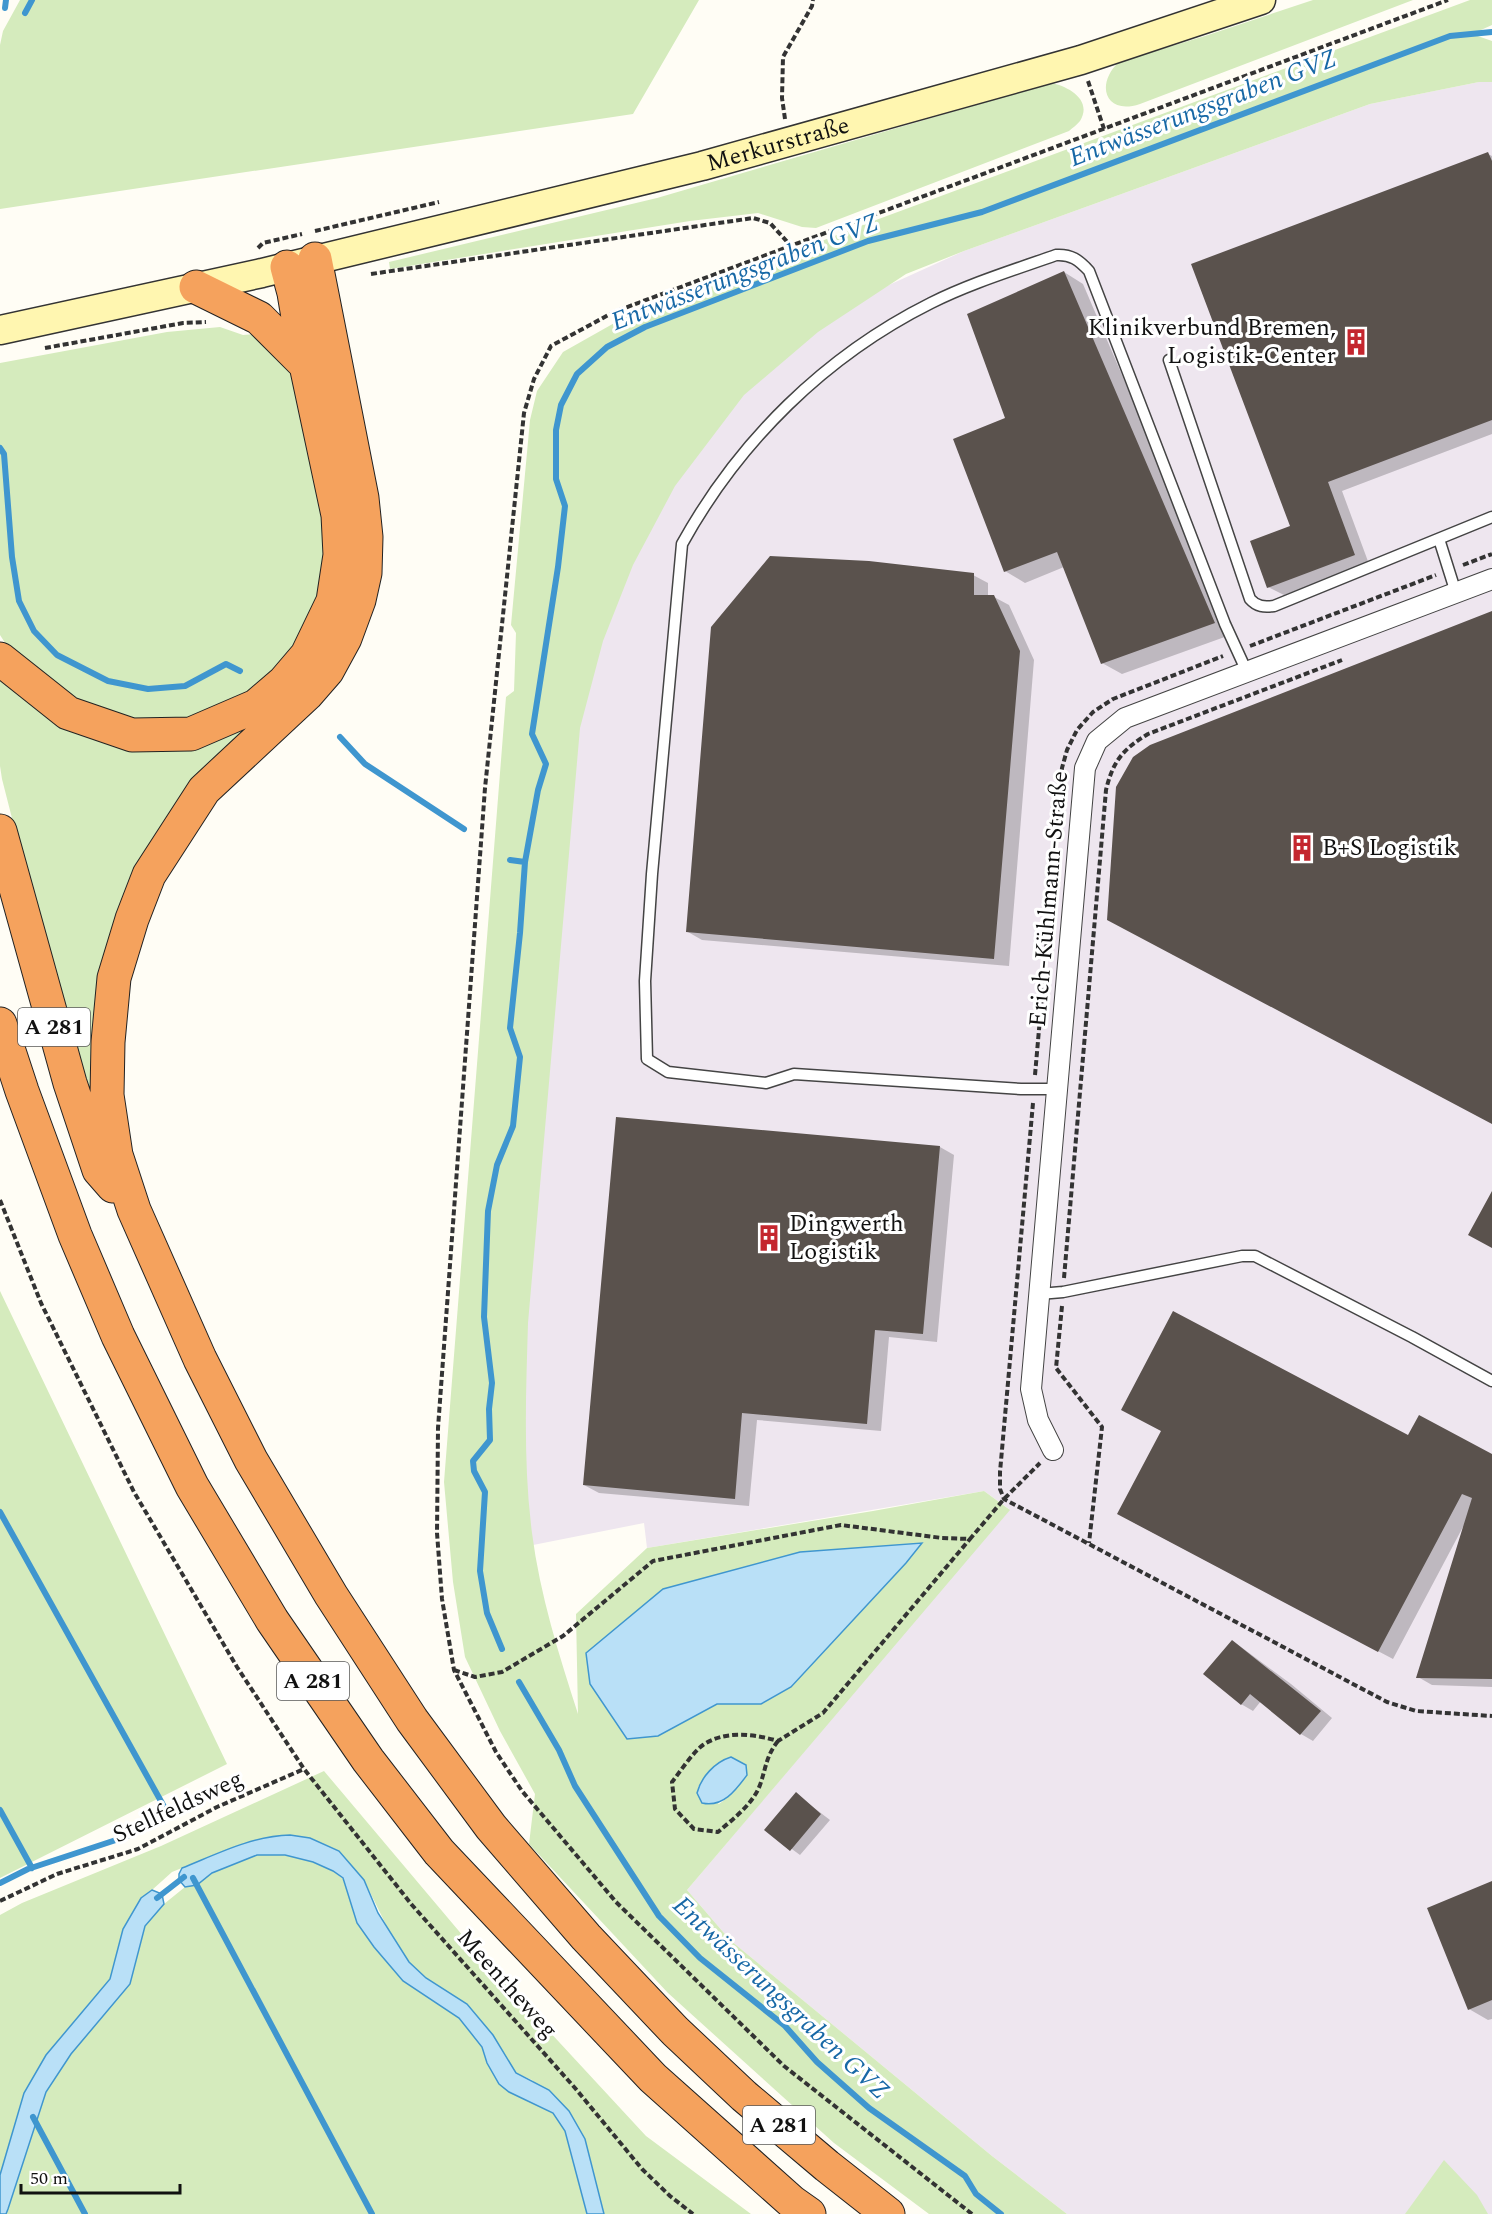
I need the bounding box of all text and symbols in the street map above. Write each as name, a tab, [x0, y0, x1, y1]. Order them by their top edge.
water label: Entwässerungsgraben GVZ	[1063, 38, 1343, 178]
street label: Merkurstraße	[703, 108, 854, 182]
water label: Entwässerungsgraben GVZ	[605, 202, 885, 342]
place label: Klinikverbund Bremen, Logistik-Center	[1088, 310, 1336, 374]
building icon: Klinikverbund Bremen, Logistik-Center	[1341, 327, 1371, 357]
street label: Erich-Kühlmann-Straße	[1020, 770, 1078, 1028]
place label: B+S Logistik	[1322, 830, 1457, 866]
building icon: B+S Logistik	[1287, 833, 1317, 863]
road number: A 281	[18, 1008, 90, 1046]
place label: Dingwerth Logistik	[789, 1206, 904, 1270]
building icon: Dingwerth Logistik	[754, 1223, 784, 1253]
road number: A 281	[277, 1662, 349, 1700]
street label: Stellfeldsweg	[107, 1761, 249, 1853]
water label: Entwässerungsgraben GVZ	[663, 1886, 899, 2110]
street label: Meentheweg	[448, 1921, 566, 2047]
road number: A 281	[743, 2106, 815, 2144]
scale bar	[21, 2157, 180, 2195]
text: 50 m	[30, 2165, 68, 2192]

